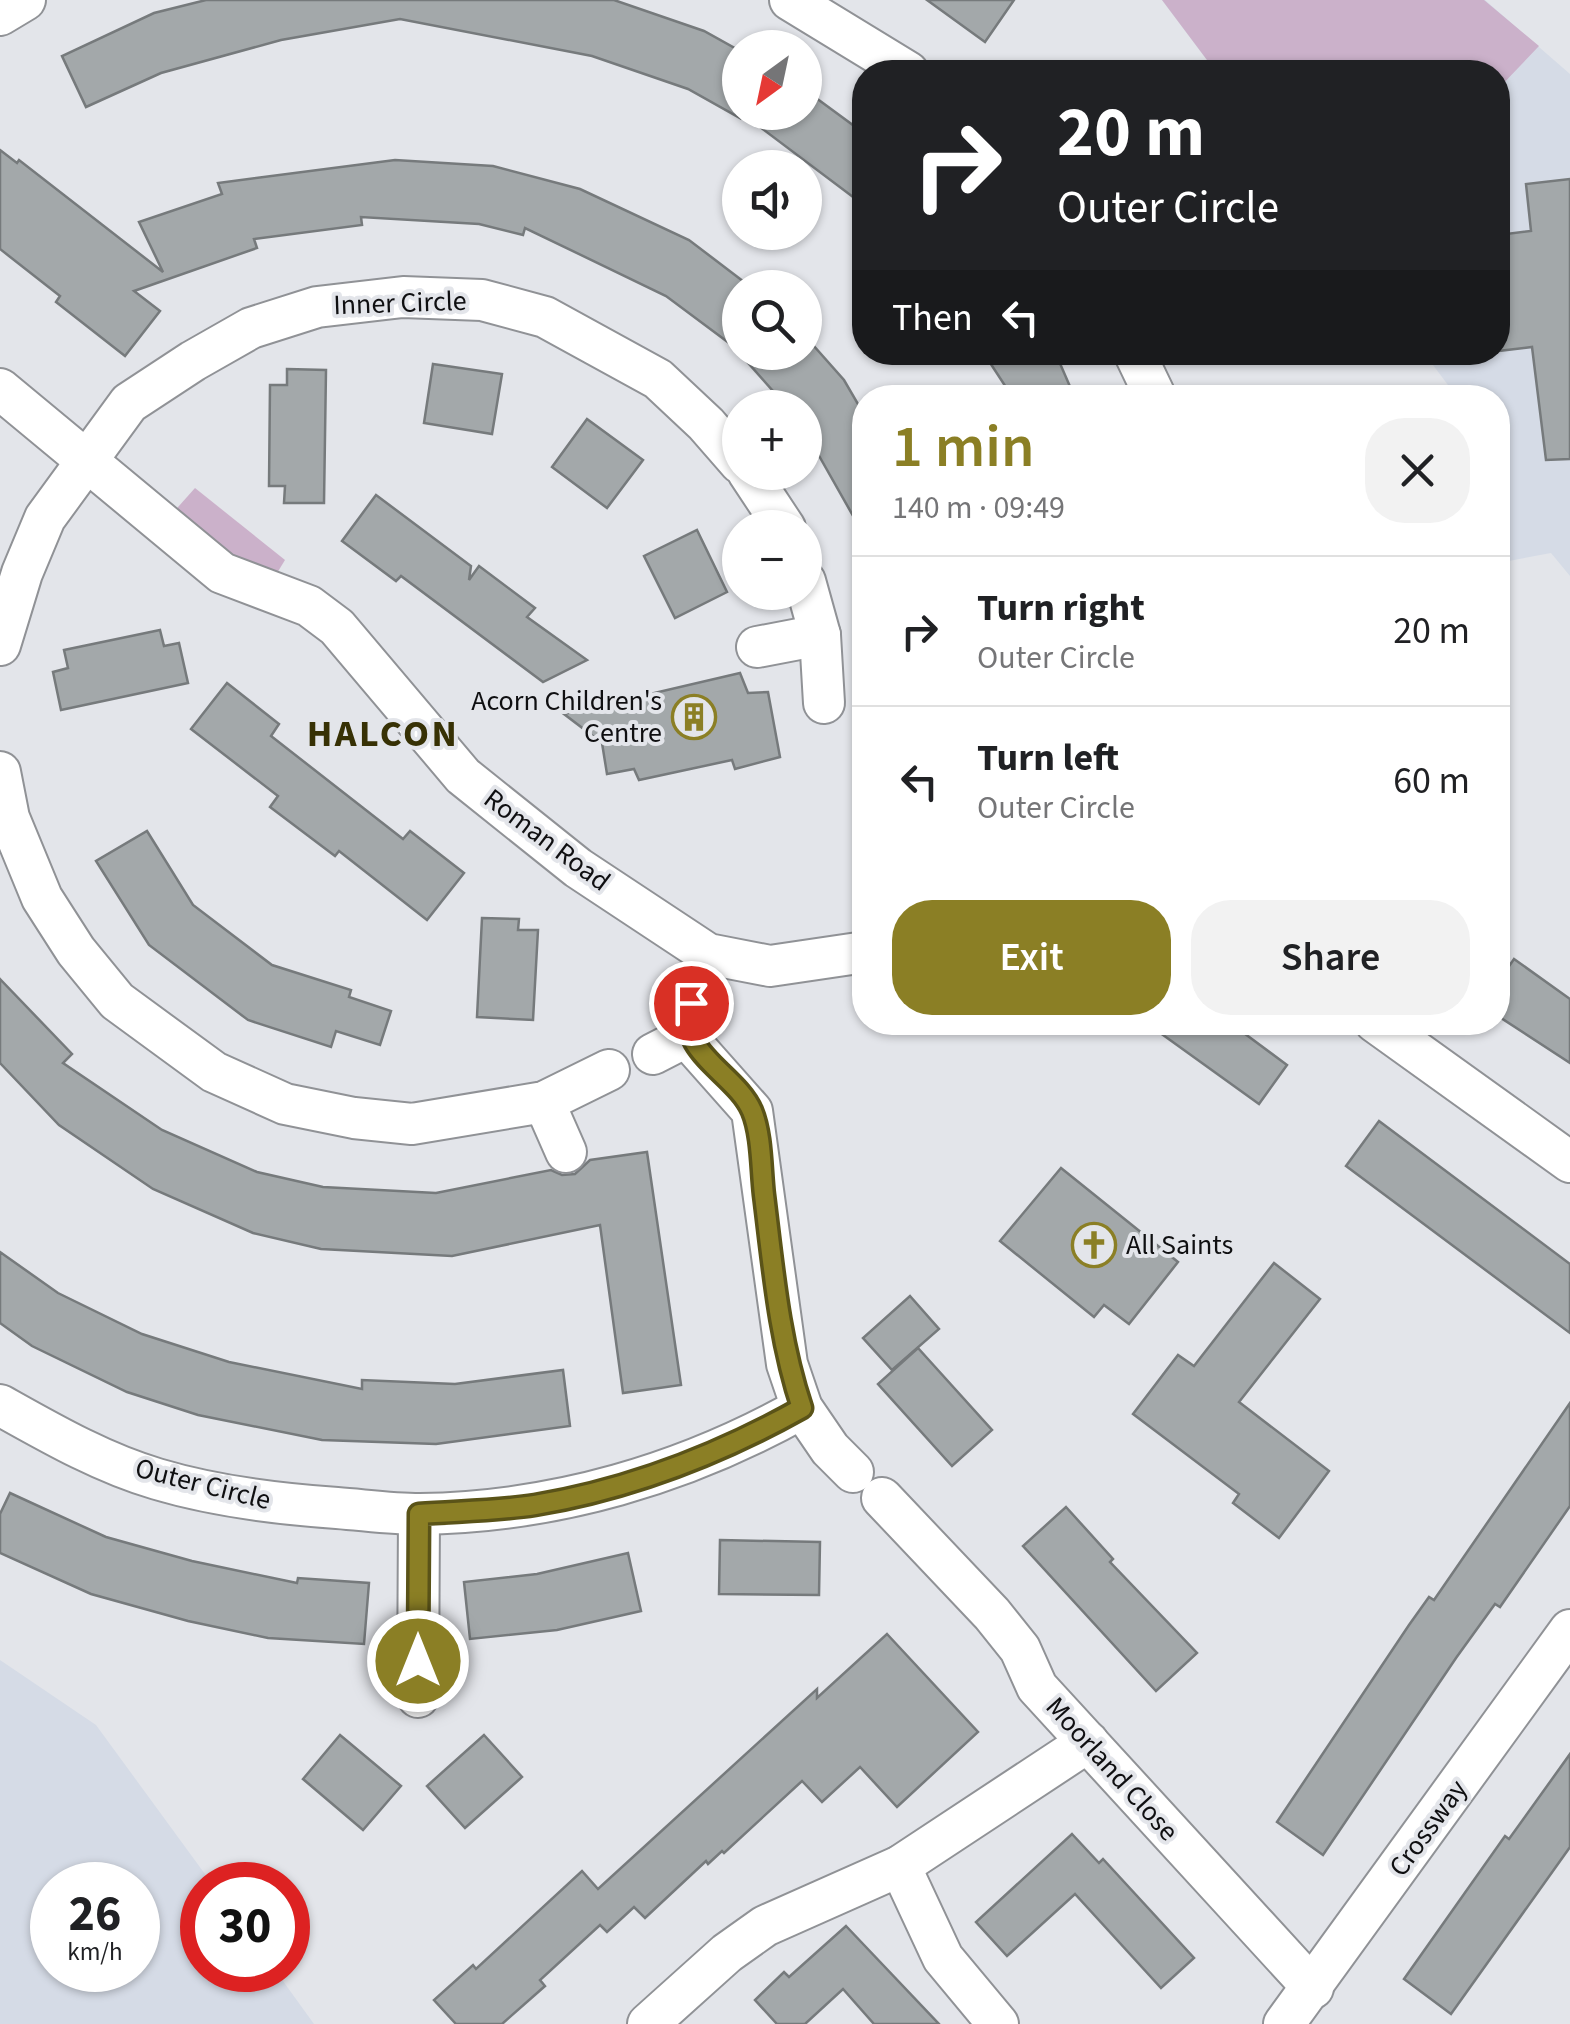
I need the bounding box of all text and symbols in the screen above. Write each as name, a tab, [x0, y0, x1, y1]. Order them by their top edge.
north arrow	[722, 30, 822, 130]
map controls	[722, 30, 822, 610]
text: 20 m	[1057, 83, 1205, 183]
icon: right	[892, 100, 1022, 230]
button: sound	[722, 150, 822, 250]
text: Outer Circle	[1057, 176, 1279, 240]
button: search	[722, 270, 822, 370]
street label: Inner Circle	[333, 281, 467, 325]
icon: left	[993, 290, 1048, 345]
text: Then	[892, 291, 973, 345]
button: +	[722, 390, 822, 490]
text: 1 min	[892, 405, 1035, 490]
button: close	[1365, 418, 1470, 523]
text: 140 m · 09:49	[892, 485, 1065, 531]
button: −	[722, 510, 822, 610]
text: Turn right	[977, 581, 1145, 635]
icon: right	[892, 604, 947, 659]
text: 20 m	[1393, 604, 1470, 658]
text: Outer Circle	[977, 635, 1135, 681]
place label: Acorn Children's Centre	[471, 681, 662, 753]
building icon: Acorn Children's Centre	[671, 694, 717, 740]
district label: HALCON	[307, 707, 459, 761]
text: Turn left	[977, 731, 1119, 785]
icon: left	[892, 754, 947, 809]
text: 60 m	[1393, 754, 1470, 808]
street label: Roman Road	[475, 779, 619, 901]
text: Outer Circle	[977, 785, 1135, 831]
button: Exit	[892, 900, 1171, 1015]
button: Share	[1191, 900, 1470, 1015]
pin	[649, 961, 734, 1046]
icon: arrive	[664, 976, 719, 1031]
church icon: All Saints	[1071, 1222, 1117, 1268]
place label: All Saints	[1126, 1225, 1233, 1265]
street label: Outer Circle	[131, 1448, 275, 1520]
position arrow	[366, 1609, 470, 1713]
street label: Moorland Close	[1036, 1688, 1188, 1850]
street label: Crossway	[1379, 1771, 1477, 1885]
speed limit sign: 30	[180, 1862, 310, 1992]
text: 26	[69, 1879, 121, 1950]
text: km/h	[67, 1934, 123, 1970]

